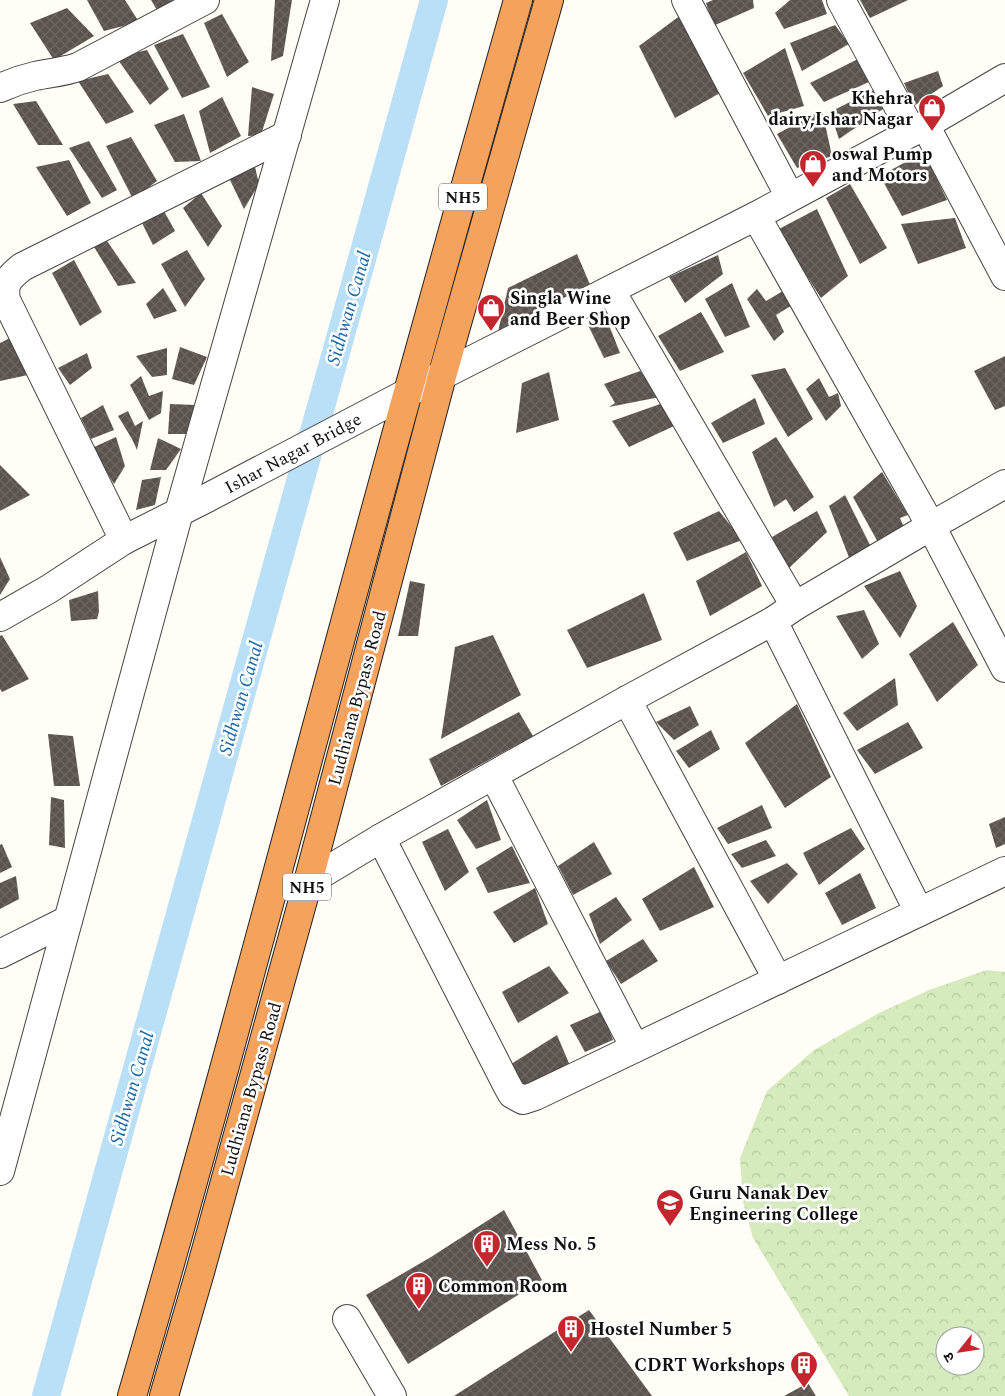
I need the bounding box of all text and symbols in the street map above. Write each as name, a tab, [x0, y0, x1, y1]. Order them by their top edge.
place label: Khehra dairy,Ishar Nagar	[768, 85, 914, 133]
shop icon: Khehra dairy,Ishar Nagar	[917, 93, 947, 132]
place label: oswal Pump and Motors	[832, 141, 932, 189]
shop icon: oswal Pump and Motors	[798, 149, 828, 188]
road number: NH5	[439, 183, 487, 210]
water label: Sidhwan Canal	[319, 248, 380, 369]
place label: Singla Wine and Beer Shop	[510, 285, 630, 333]
shop icon: Singla Wine and Beer Shop	[476, 293, 506, 332]
street label: Ishar Nagar Bridge	[220, 406, 367, 501]
street label: Ludhiana Bypass Road	[321, 608, 394, 789]
water label: Sidhwan Canal	[211, 638, 272, 759]
road number: NH5	[283, 874, 331, 900]
street label: Ludhiana Bypass Road	[214, 999, 289, 1179]
water label: Sidhwan Canal	[102, 1028, 163, 1149]
place label: Guru Nanak Dev Engineering College	[689, 1180, 858, 1228]
school or university icon: Guru Nanak Dev Engineering College	[655, 1188, 685, 1227]
building icon: Mess No. 5	[472, 1229, 502, 1268]
place label: Mess No. 5	[506, 1231, 597, 1258]
building icon: Common Room	[404, 1271, 434, 1310]
place label: Common Room	[438, 1273, 568, 1300]
building icon: Hostel Number 5	[556, 1314, 586, 1353]
place label: Hostel Number 5	[590, 1316, 732, 1343]
north arrow	[935, 1326, 985, 1376]
text: उ	[938, 1348, 960, 1366]
building icon: CDRT Workshops	[789, 1350, 819, 1389]
place label: CDRT Workshops	[634, 1352, 785, 1379]

